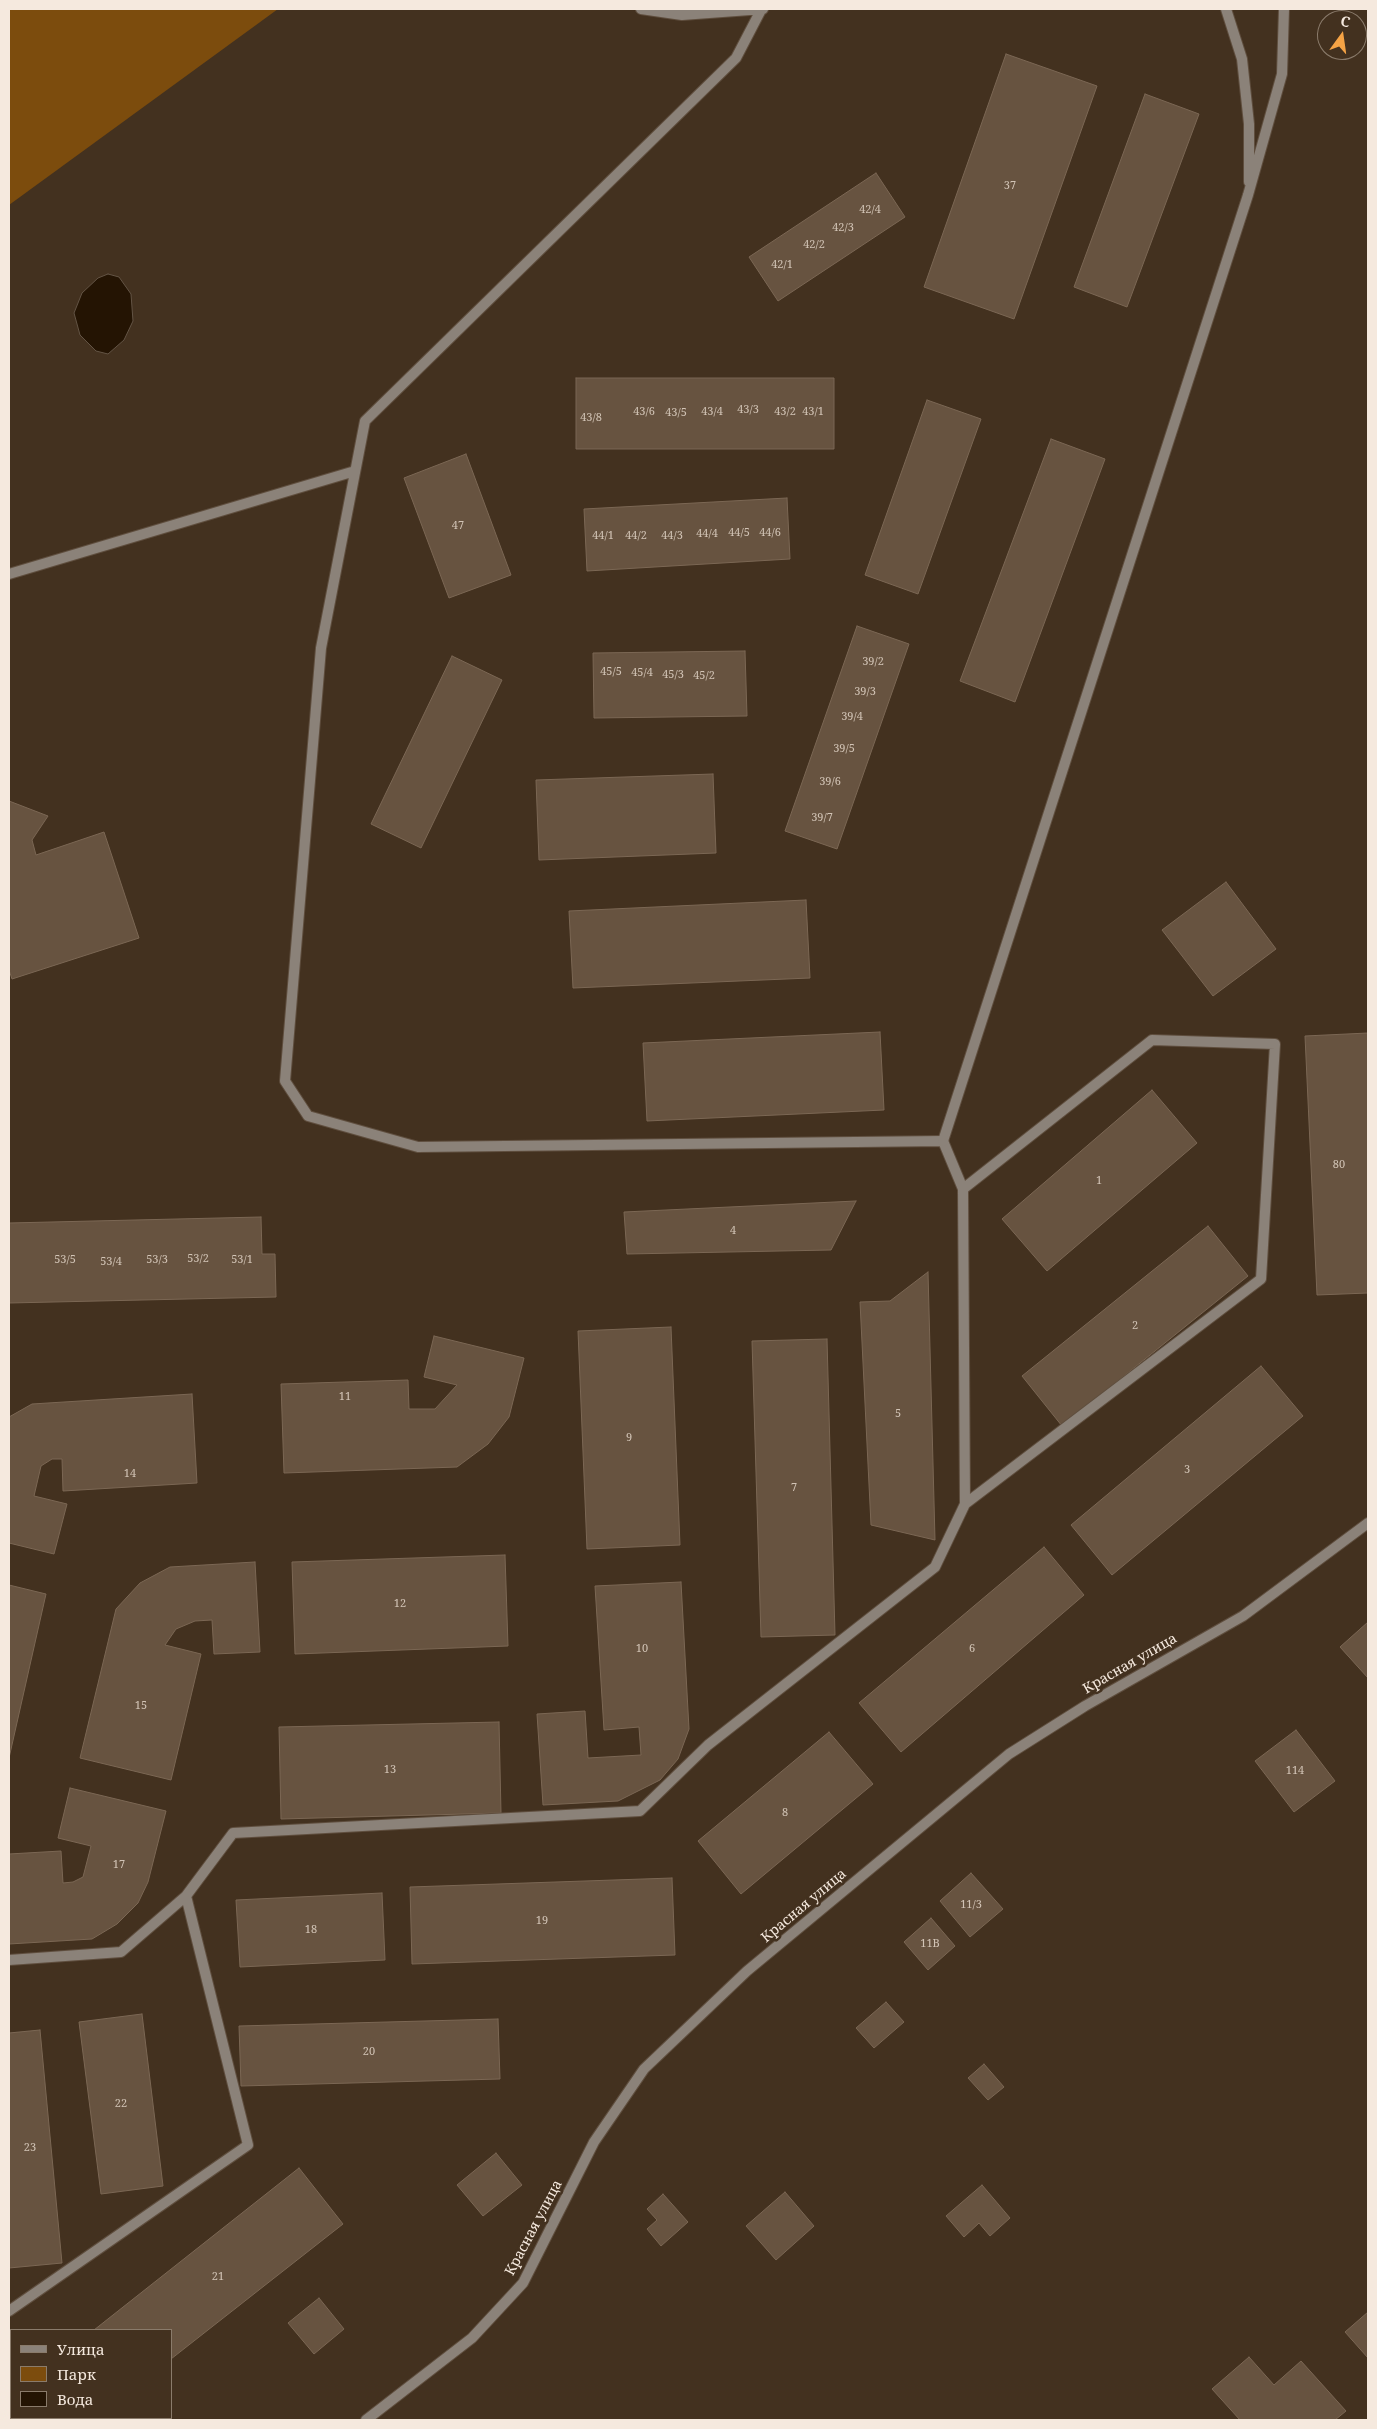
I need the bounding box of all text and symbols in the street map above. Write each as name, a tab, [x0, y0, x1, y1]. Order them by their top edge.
north arrow	[1317, 10, 1367, 60]
text: С	[1339, 11, 1352, 31]
house number: 37	[1004, 179, 1016, 193]
house number: 42/4	[859, 203, 881, 217]
house number: 42/3	[832, 221, 854, 235]
house number: 42/2	[803, 238, 825, 252]
house number: 42/1	[771, 258, 793, 272]
house number: 43/3	[737, 403, 759, 417]
house number: 43/6	[633, 405, 655, 419]
house number: 43/4	[701, 405, 723, 419]
house number: 43/2	[774, 405, 796, 419]
house number: 43/1	[802, 405, 824, 419]
house number: 43/5	[665, 406, 687, 420]
house number: 43/8	[580, 411, 602, 425]
house number: 47	[452, 519, 464, 533]
house number: 44/5	[728, 526, 750, 540]
house number: 44/6	[759, 526, 781, 540]
house number: 44/4	[696, 527, 718, 541]
house number: 44/1	[592, 529, 614, 543]
house number: 44/2	[625, 529, 647, 543]
house number: 44/3	[661, 529, 683, 543]
house number: 39/2	[862, 655, 884, 669]
house number: 45/5	[600, 665, 622, 679]
house number: 45/4	[631, 666, 653, 680]
house number: 45/3	[662, 668, 684, 682]
house number: 45/2	[693, 669, 715, 683]
house number: 39/3	[854, 685, 876, 699]
house number: 39/4	[841, 710, 863, 724]
house number: 39/5	[833, 742, 855, 756]
house number: 39/6	[819, 775, 841, 789]
house number: 39/7	[811, 811, 833, 825]
house number: 80	[1333, 1158, 1345, 1172]
house number: 1	[1096, 1174, 1102, 1188]
house number: 4	[730, 1224, 736, 1238]
house number: 53/2	[187, 1252, 209, 1266]
house number: 53/5	[54, 1253, 76, 1267]
house number: 53/3	[146, 1253, 168, 1267]
house number: 53/1	[231, 1253, 253, 1267]
house number: 53/4	[100, 1255, 122, 1269]
house number: 2	[1132, 1319, 1138, 1333]
house number: 11	[339, 1390, 351, 1404]
house number: 5	[895, 1407, 901, 1421]
house number: 9	[626, 1431, 632, 1445]
house number: 3	[1184, 1463, 1190, 1477]
house number: 14	[124, 1467, 136, 1481]
house number: 7	[791, 1481, 797, 1495]
house number: 12	[394, 1597, 406, 1611]
street label: Красная улица	[1080, 1630, 1180, 1698]
house number: 10	[636, 1642, 648, 1656]
house number: 6	[969, 1642, 975, 1656]
house number: 15	[135, 1699, 147, 1713]
house number: 13	[384, 1763, 396, 1777]
house number: 114	[1286, 1764, 1304, 1778]
house number: 8	[782, 1806, 788, 1820]
house number: 17	[113, 1858, 125, 1872]
street label: Красная улица	[758, 1866, 850, 1946]
house number: 11/3	[960, 1898, 982, 1912]
house number: 19	[536, 1914, 548, 1928]
house number: 18	[305, 1923, 317, 1937]
house number: 11В	[920, 1937, 940, 1951]
house number: 20	[363, 2045, 375, 2059]
house number: 22	[115, 2097, 127, 2111]
house number: 23	[24, 2141, 36, 2155]
street label: Красная улица	[502, 2177, 566, 2279]
house number: 21	[212, 2270, 224, 2284]
legend	[10, 2329, 172, 2419]
text: Улица	[57, 2339, 105, 2359]
text: Парк	[57, 2364, 96, 2384]
text: Вода	[57, 2389, 93, 2409]

